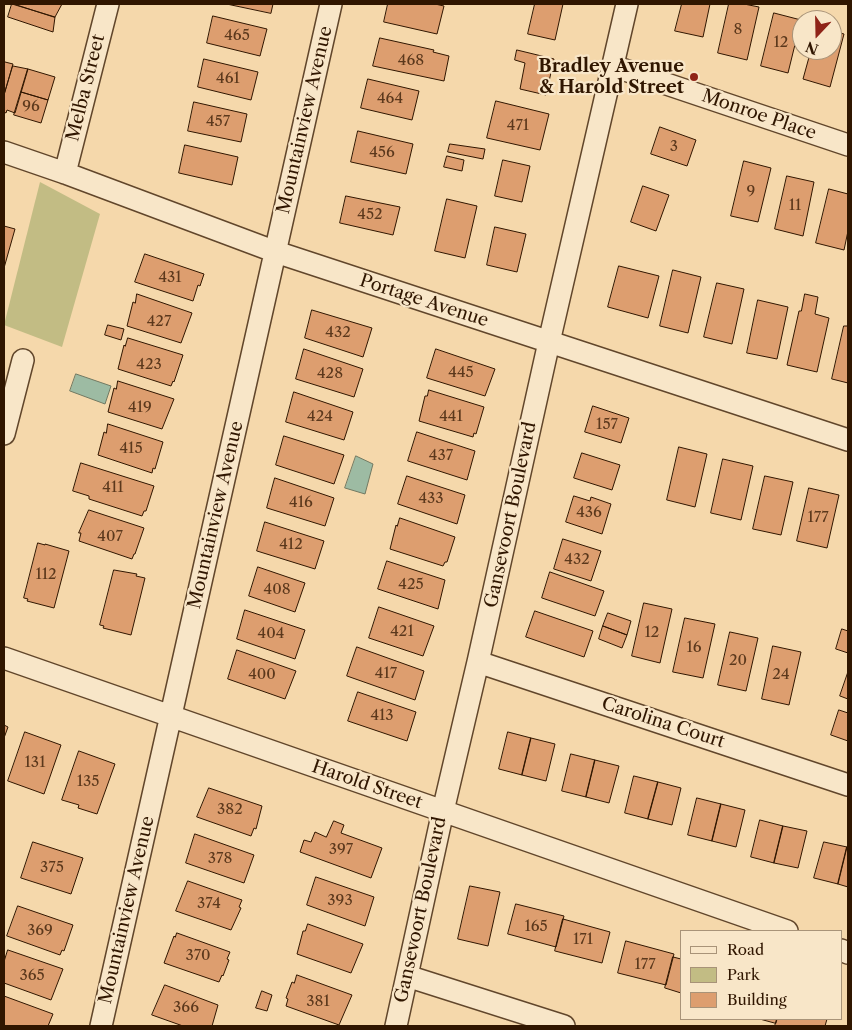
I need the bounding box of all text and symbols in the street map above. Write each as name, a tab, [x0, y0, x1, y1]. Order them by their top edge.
north arrow	[792, 10, 842, 60]
house number: 8	[734, 21, 742, 39]
street label: Mountainview Avenue	[273, 24, 337, 216]
house number: 465	[224, 27, 250, 45]
street label: Melba Street	[62, 32, 110, 144]
house number: 12	[774, 34, 788, 52]
text: N	[803, 37, 821, 59]
house number: 468	[398, 52, 424, 70]
place label: Bradley Avenue & Harold Street	[538, 56, 684, 98]
house number: 461	[216, 70, 240, 88]
marker: Bradley Avenue & Harold Street	[688, 71, 700, 83]
street label: Monroe Place	[699, 85, 819, 145]
house number: 464	[377, 90, 403, 108]
house number: 96	[22, 98, 40, 116]
house number: 457	[206, 113, 230, 131]
house number: 471	[507, 117, 529, 135]
house number: 3	[670, 138, 678, 156]
house number: 456	[369, 144, 395, 162]
house number: 9	[747, 183, 755, 201]
house number: 11	[789, 197, 801, 215]
house number: 452	[357, 206, 383, 224]
house number: 431	[158, 269, 182, 287]
street label: Portage Avenue	[357, 270, 491, 332]
house number: 427	[147, 313, 171, 331]
house number: 432	[325, 324, 351, 342]
house number: 423	[136, 356, 162, 374]
house number: 445	[448, 364, 474, 382]
house number: 428	[317, 365, 343, 383]
house number: 419	[128, 399, 152, 417]
house number: 424	[307, 408, 333, 426]
house number: 441	[439, 408, 463, 426]
house number: 157	[596, 416, 618, 434]
street label: Mountainview Avenue	[184, 419, 248, 611]
street label: Gansevoort Boulevard	[481, 420, 541, 610]
house number: 415	[119, 440, 143, 458]
house number: 437	[429, 447, 453, 465]
house number: 411	[102, 479, 124, 497]
house number: 433	[418, 490, 444, 508]
house number: 416	[289, 494, 313, 512]
house number: 436	[576, 504, 602, 522]
house number: 177	[807, 509, 829, 527]
house number: 407	[97, 528, 123, 546]
house number: 412	[279, 536, 303, 554]
house number: 432	[564, 551, 590, 569]
house number: 112	[35, 566, 57, 584]
house number: 425	[398, 576, 424, 594]
house number: 408	[263, 581, 291, 599]
house number: 421	[390, 623, 414, 641]
house number: 12	[645, 624, 659, 642]
house number: 404	[258, 625, 284, 643]
house number: 16	[686, 639, 702, 657]
house number: 20	[729, 652, 747, 670]
house number: 417	[375, 665, 397, 683]
house number: 400	[248, 666, 276, 684]
house number: 24	[772, 666, 790, 684]
street label: Carolina Court	[599, 693, 727, 753]
house number: 413	[370, 707, 394, 725]
house number: 131	[25, 754, 45, 772]
street label: Harold Street	[309, 756, 425, 814]
house number: 135	[77, 773, 99, 791]
house number: 382	[217, 801, 243, 819]
street label: Mountainview Avenue	[95, 814, 159, 1006]
street label: Gansevoort Boulevard	[391, 815, 451, 1005]
house number: 397	[329, 841, 353, 859]
house number: 378	[208, 850, 232, 868]
house number: 375	[40, 859, 64, 877]
house number: 393	[327, 892, 353, 910]
house number: 374	[197, 895, 221, 913]
house number: 165	[524, 918, 548, 936]
house number: 369	[27, 922, 53, 940]
legend	[680, 930, 842, 1020]
house number: 171	[573, 931, 593, 949]
text: Road	[727, 940, 764, 959]
house number: 370	[185, 947, 211, 965]
house number: 177	[634, 956, 656, 974]
text: Park	[727, 965, 760, 984]
house number: 365	[19, 967, 45, 985]
text: Building	[727, 990, 787, 1009]
house number: 381	[306, 993, 330, 1011]
house number: 366	[173, 999, 199, 1017]

